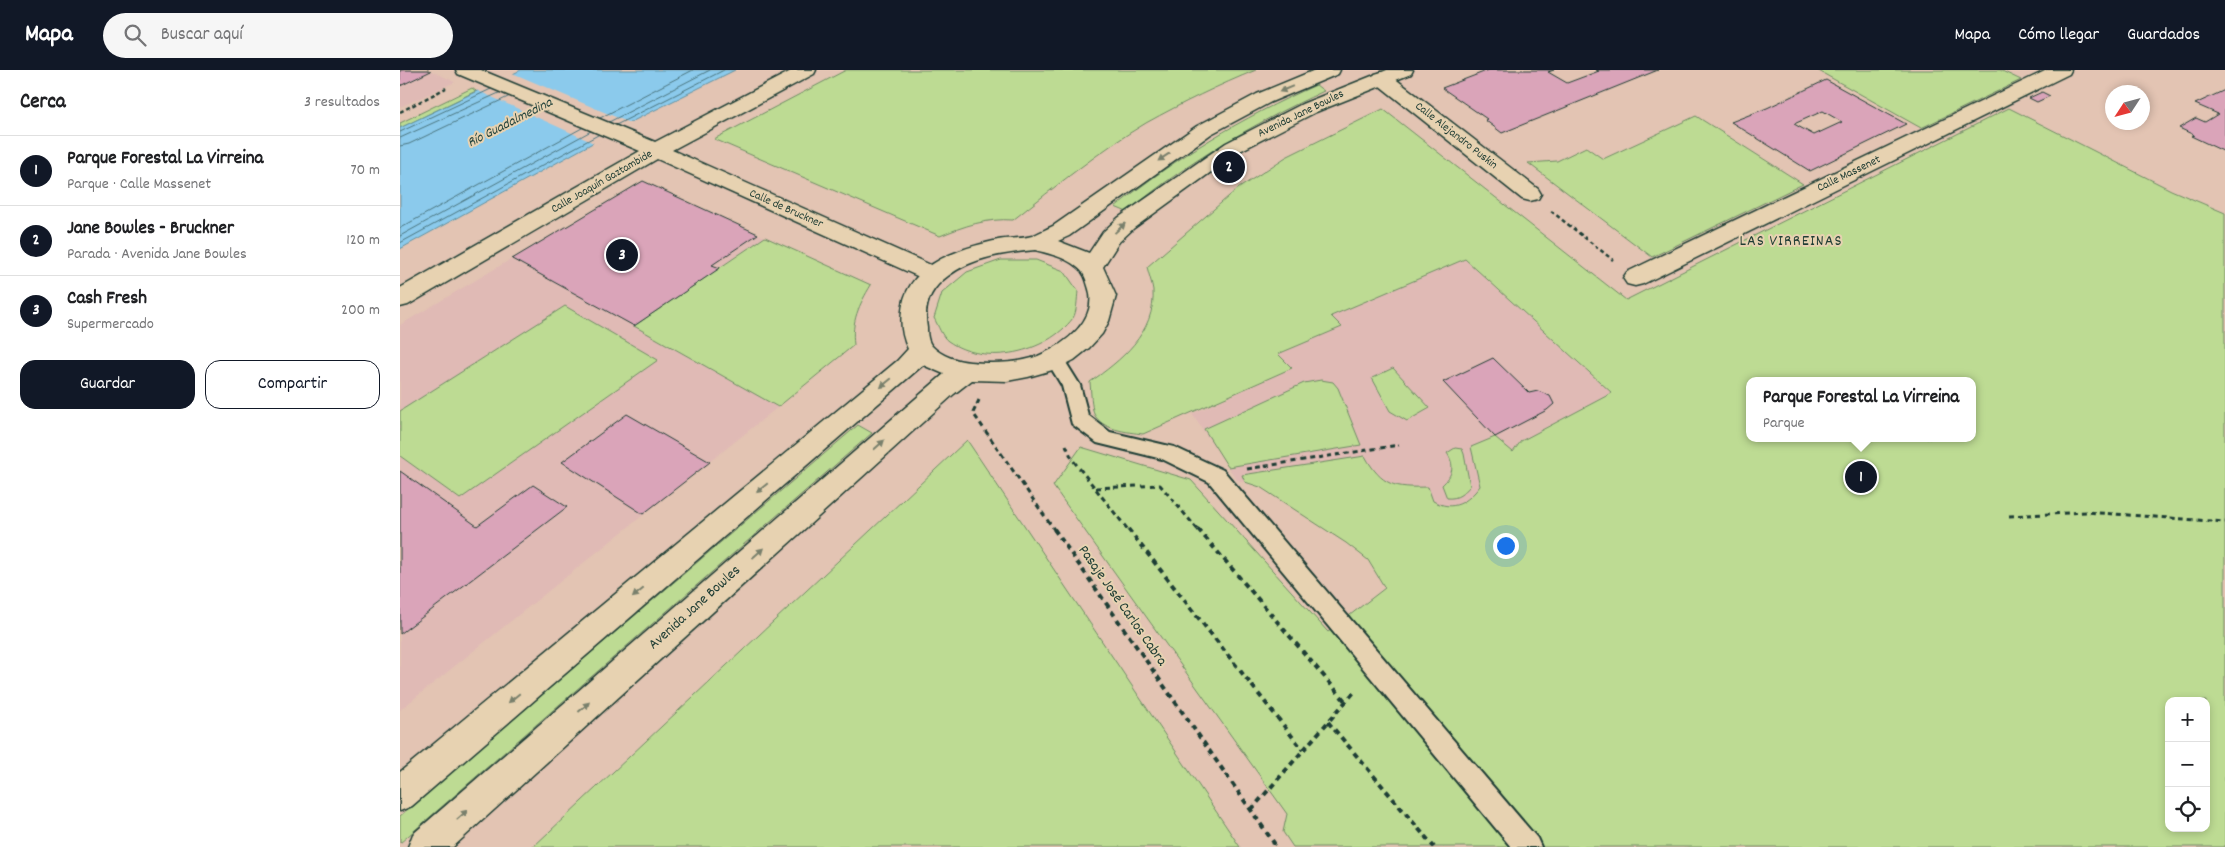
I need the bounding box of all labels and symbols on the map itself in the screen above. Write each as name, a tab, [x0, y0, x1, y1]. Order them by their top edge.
one-way arrow	[1279, 85, 1293, 93]
north arrow	[2105, 85, 2150, 130]
street label: Avenida Jane Bowles	[1255, 86, 1347, 142]
water label: Río Guadalmedina	[464, 92, 557, 153]
street label: Calle Alejandro Puskin	[1411, 98, 1501, 174]
street label: Calle Joaquín Gaztambide	[548, 146, 656, 218]
pin: 2	[1213, 148, 1245, 186]
street label: Calle Massenet	[1814, 151, 1884, 197]
one-way arrow	[1157, 153, 1170, 162]
street label: Calle de Bruckner	[746, 185, 826, 233]
one-way arrow	[1114, 222, 1126, 234]
district label: LAS VIRREINAS	[1739, 230, 1843, 253]
pin: 3	[606, 236, 638, 274]
one-way arrow	[880, 378, 893, 389]
one-way arrow	[873, 439, 885, 451]
pin: 1	[1845, 458, 1877, 496]
one-way arrow	[756, 483, 769, 494]
your location	[1493, 533, 1519, 559]
street label: Pasaje José Carlos Cabra	[1072, 541, 1173, 672]
one-way arrow	[751, 547, 763, 559]
street label: Avenida Jane Bowles	[644, 560, 746, 656]
one-way arrow	[631, 588, 644, 599]
one-way arrow	[508, 692, 520, 704]
one-way arrow	[577, 701, 589, 713]
one-way arrow	[456, 809, 469, 820]

